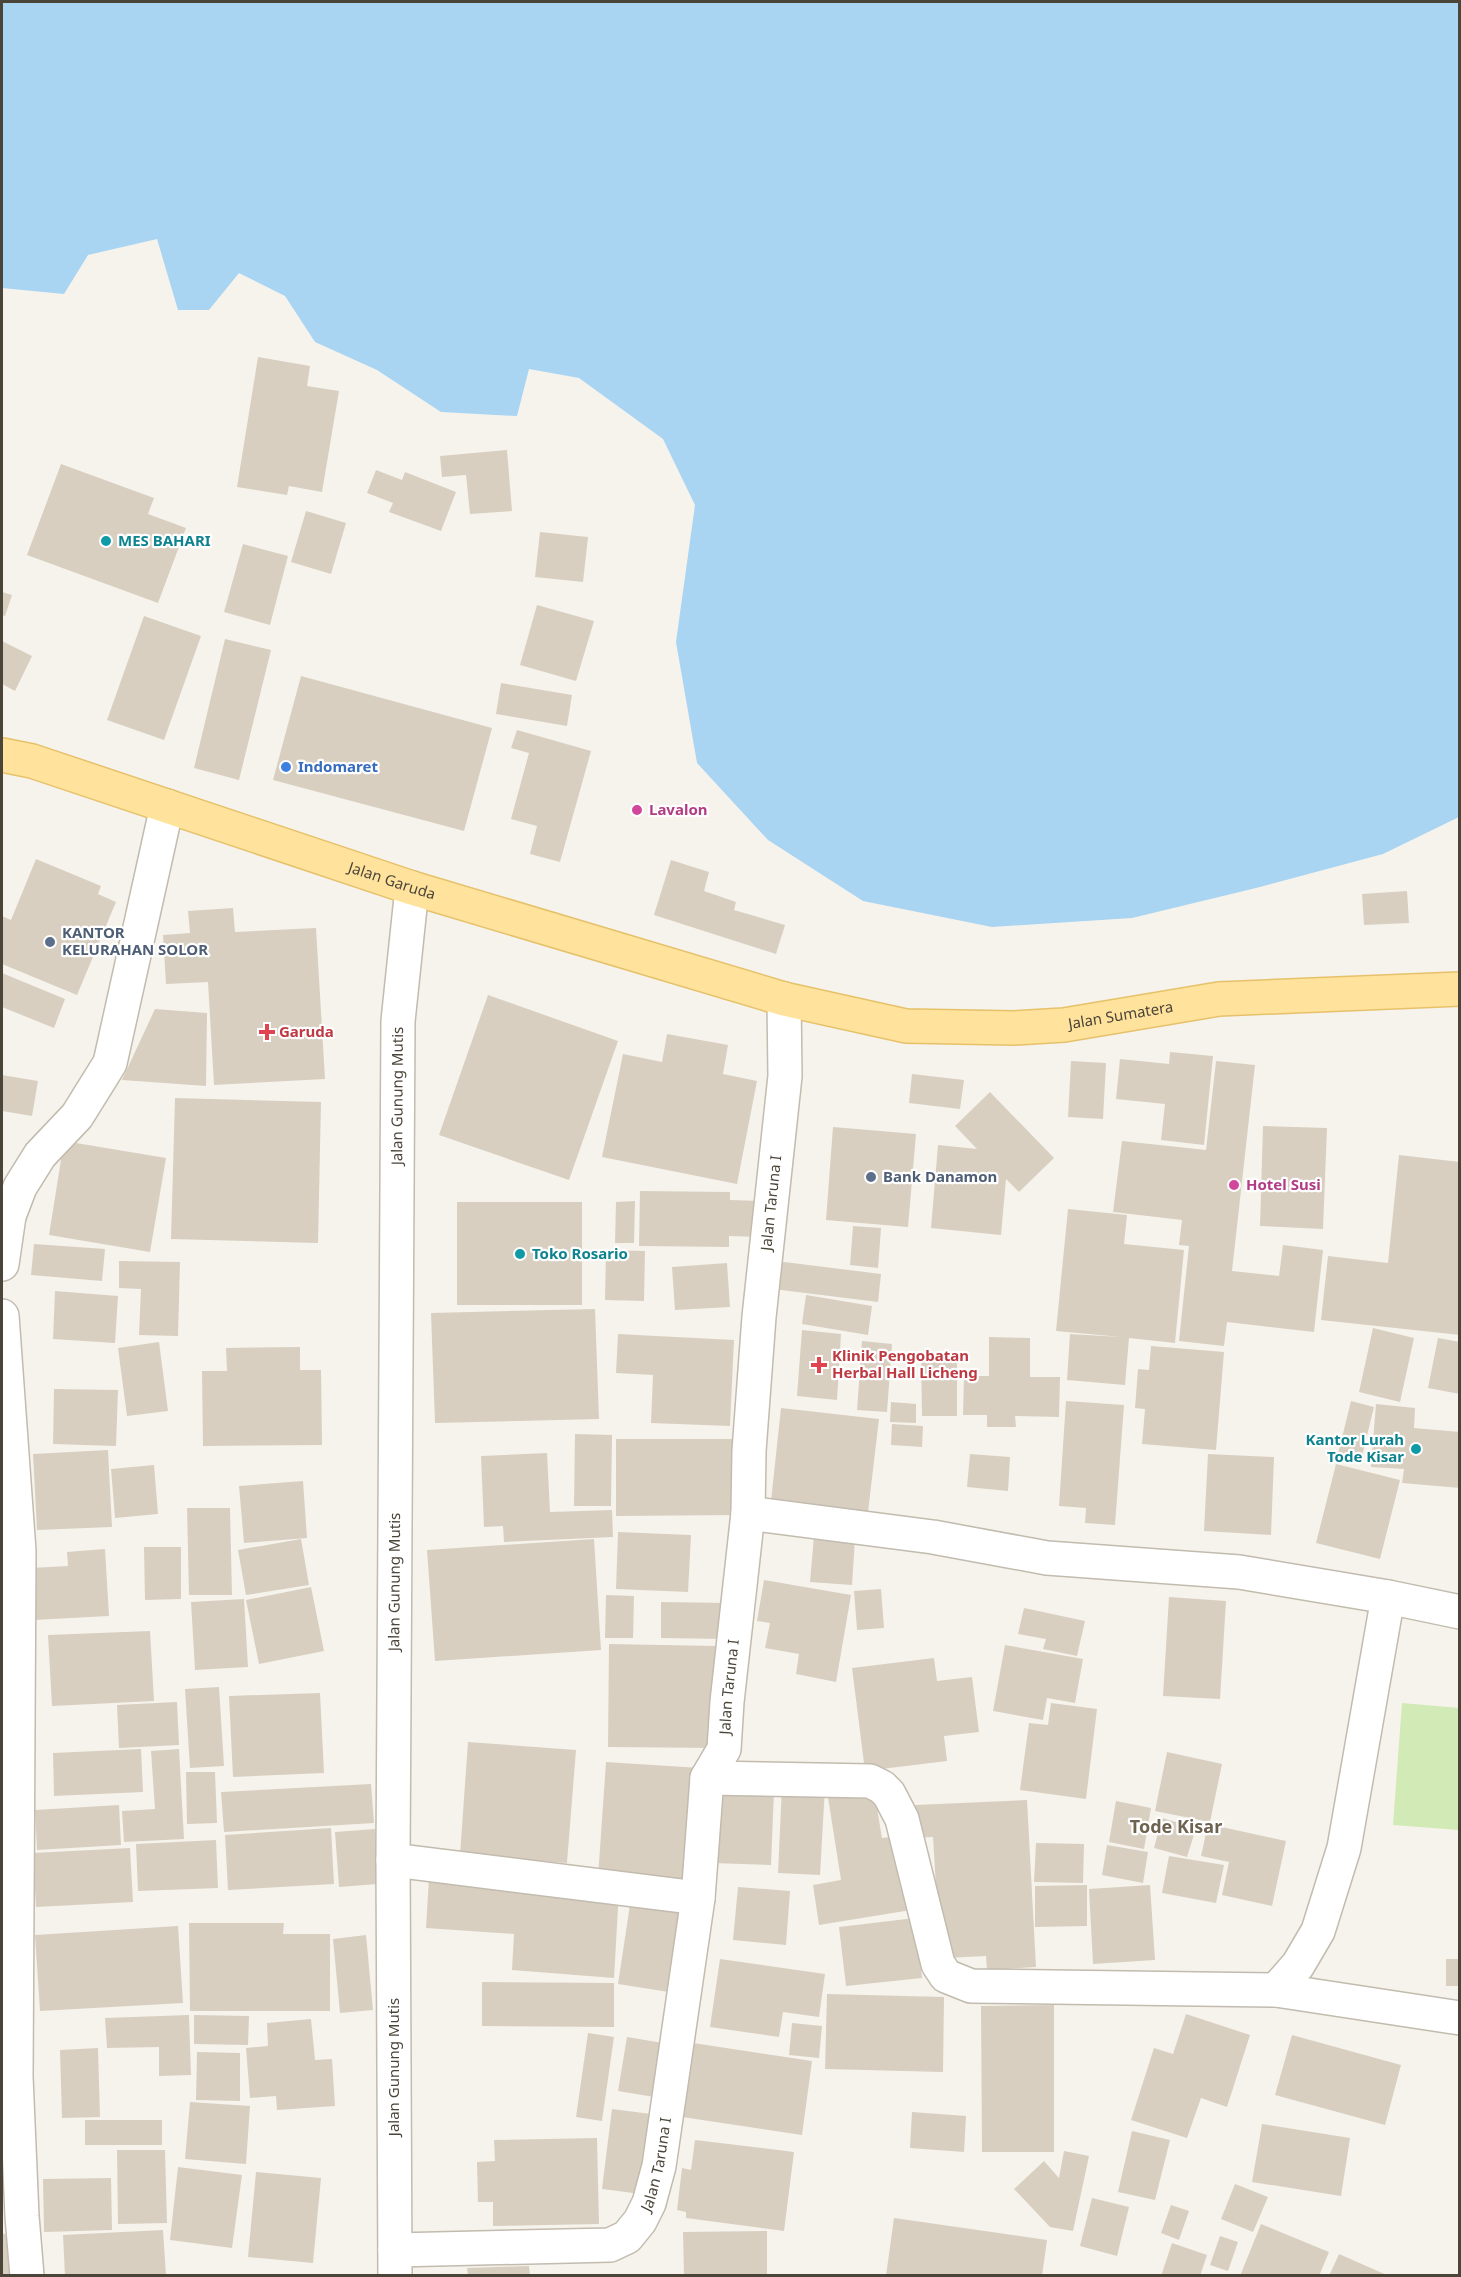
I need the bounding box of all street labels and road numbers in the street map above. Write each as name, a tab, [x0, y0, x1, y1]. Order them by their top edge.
street label: Jalan Garuda	[344, 856, 438, 903]
street label: Jalan Sumatera	[1065, 996, 1175, 1033]
street label: Jalan Gunung Mutis	[386, 1027, 407, 1167]
street label: Jalan Taruna I	[755, 1154, 785, 1254]
street label: Jalan Gunung Mutis	[383, 1513, 404, 1653]
street label: Jalan Taruna I	[714, 1638, 743, 1737]
street label: Jalan Gunung Mutis	[383, 1998, 403, 2138]
street label: Jalan Taruna I	[634, 2116, 675, 2216]

